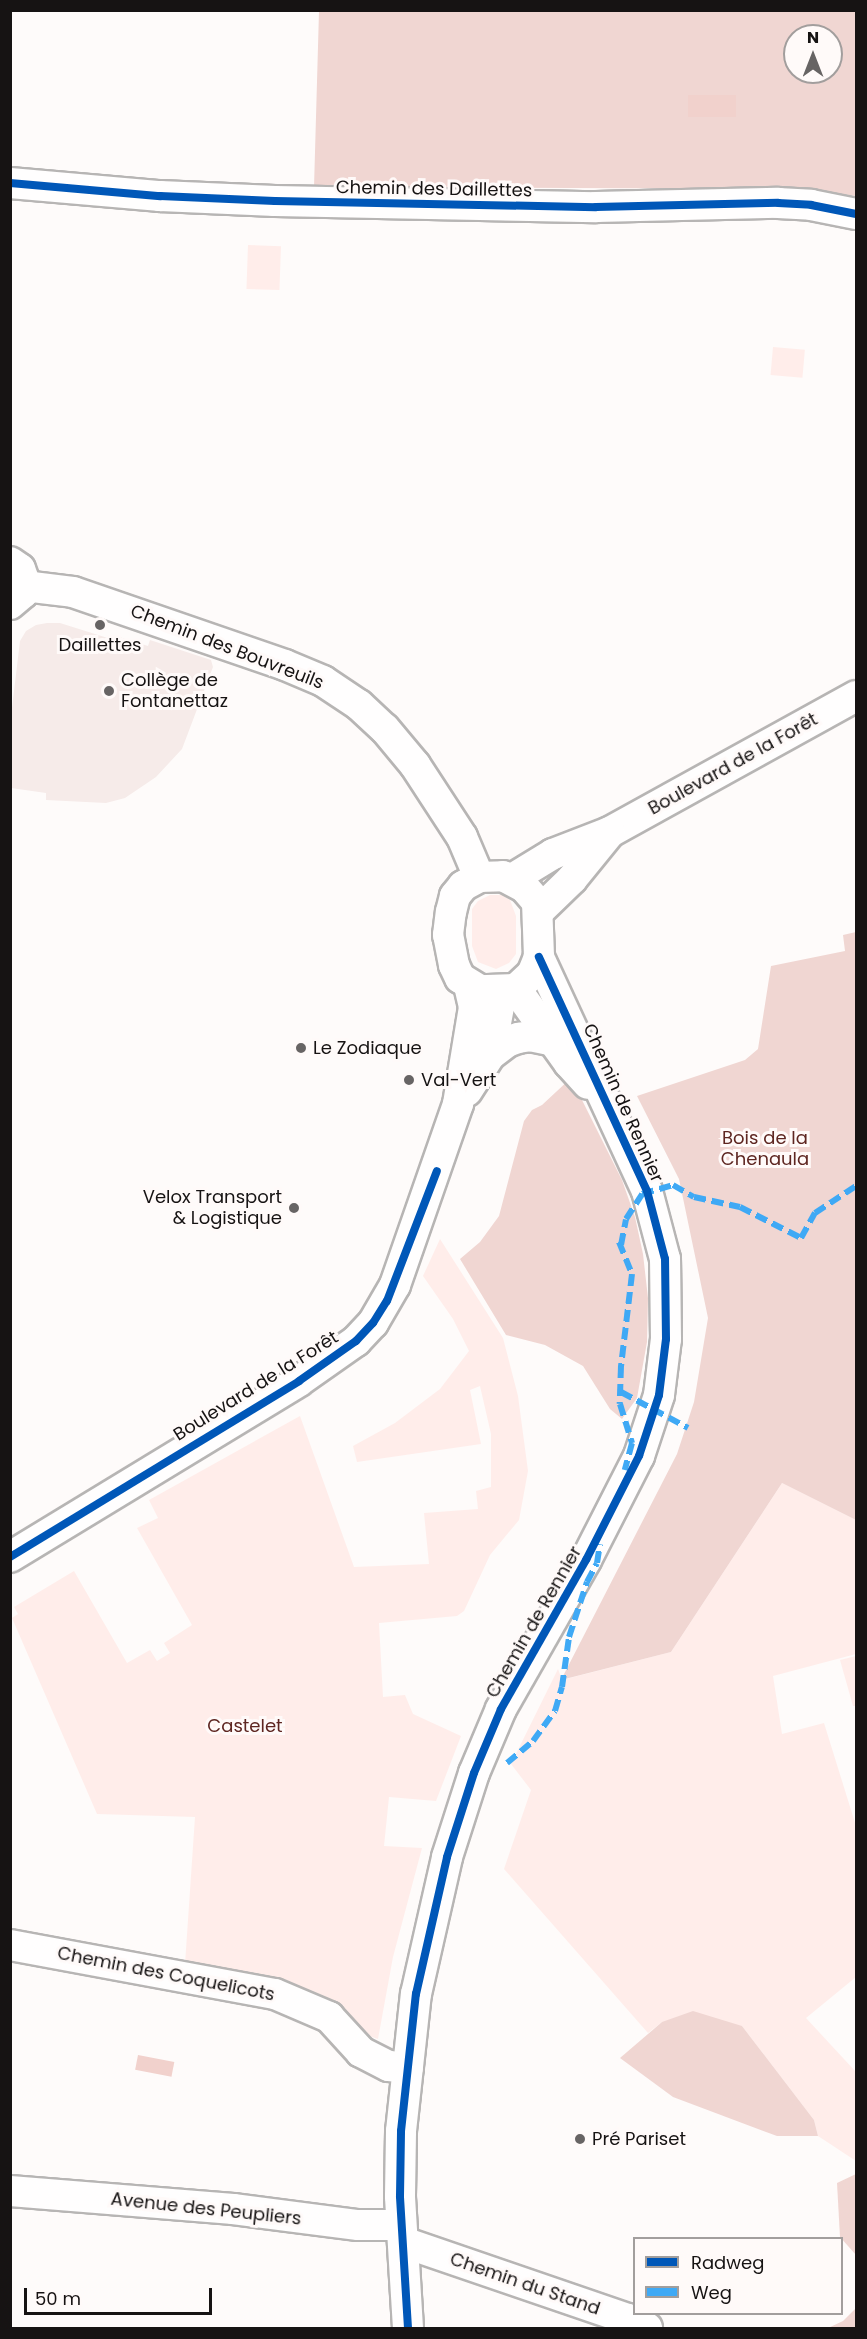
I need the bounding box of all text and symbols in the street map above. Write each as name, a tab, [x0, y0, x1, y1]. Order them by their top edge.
north arrow	[783, 24, 843, 84]
text: N	[807, 26, 819, 49]
street label: Chemin des Daillettes	[336, 176, 532, 202]
street label: Chemin des Bouvreuils	[127, 600, 327, 694]
marker: Daillettes	[93, 618, 107, 632]
place label: Daillettes	[59, 634, 141, 656]
place label: Collège de Fontanettaz	[121, 670, 228, 712]
marker: Collège de Fontanettaz	[102, 684, 116, 698]
street label: Boulevard de la Forêt	[645, 708, 821, 820]
street label: Chemin de Rennier	[578, 1020, 668, 1186]
place label: Le Zodiaque	[313, 1037, 422, 1059]
marker: Le Zodiaque	[294, 1041, 308, 1055]
place label: Val-Vert	[421, 1069, 496, 1091]
marker: Val-Vert	[402, 1073, 416, 1087]
park label: Bois de la Chenaula	[721, 1128, 809, 1170]
place label: Velox Transport & Logistique	[143, 1187, 282, 1230]
marker: Velox Transport & Logistique	[287, 1201, 301, 1215]
street label: Boulevard de la Forêt	[170, 1326, 342, 1446]
street label: Chemin de Rennier	[482, 1542, 586, 1702]
park label: Castelet	[207, 1715, 283, 1737]
street label: Chemin des Coquelicots	[56, 1942, 276, 2006]
place label: Pré Pariset	[592, 2128, 686, 2150]
marker: Pré Pariset	[573, 2132, 587, 2146]
street label: Avenue des Peupliers	[110, 2188, 302, 2230]
legend	[633, 2237, 843, 2315]
street label: Chemin du Stand	[447, 2248, 603, 2320]
text: Radweg	[691, 2250, 764, 2275]
scale bar	[27, 2276, 214, 2314]
text: Weg	[691, 2280, 732, 2305]
text: 50 m	[35, 2286, 81, 2311]

